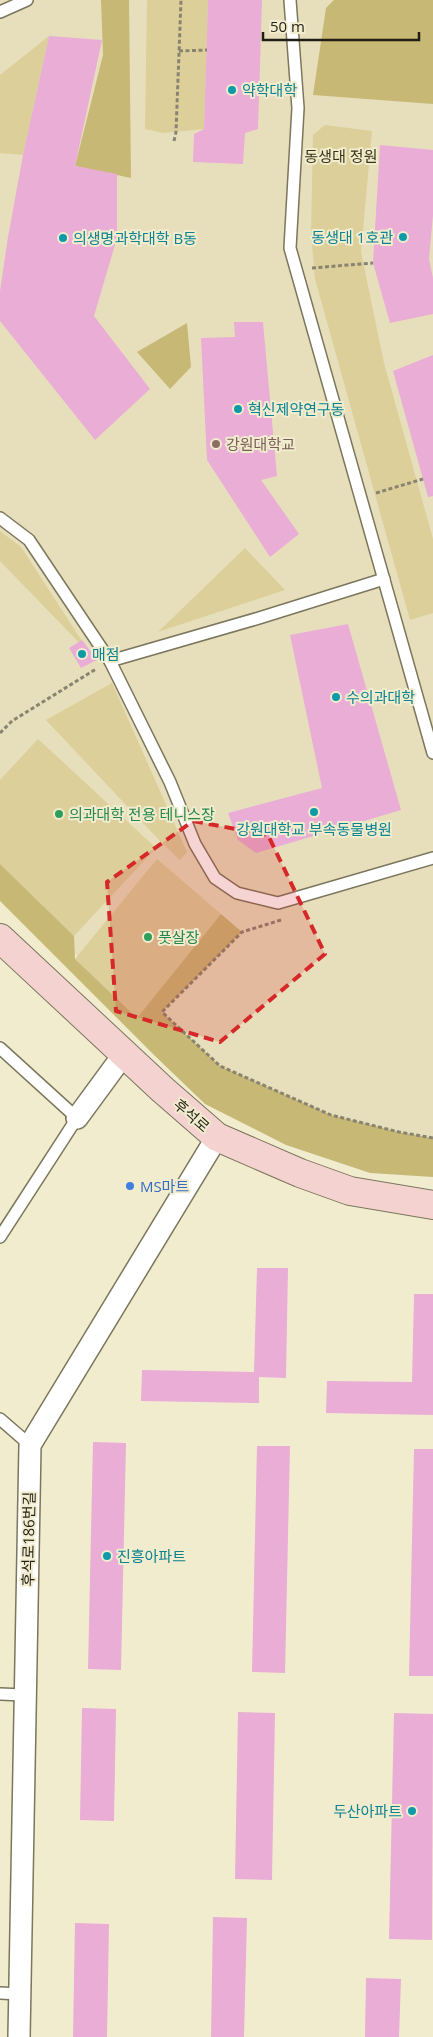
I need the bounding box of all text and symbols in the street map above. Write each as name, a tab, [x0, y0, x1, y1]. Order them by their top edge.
scale bar	[263, 10, 419, 42]
text: 50 m	[270, 16, 305, 36]
place label: 약학대학	[242, 80, 297, 100]
marker: 약학대학	[226, 84, 238, 96]
park label: 동생대 정원	[305, 146, 377, 166]
place label: 동생대 1호관	[312, 227, 393, 247]
place label: 의생명과학대학 B동	[73, 228, 197, 248]
marker: 동생대 1호관	[397, 231, 409, 243]
marker: 의생명과학대학 B동	[57, 232, 69, 244]
place label: 혁신제약연구동	[248, 399, 345, 419]
marker: 혁신제약연구동	[232, 403, 244, 415]
place label: 강원대학교	[226, 434, 295, 454]
marker: 강원대학교	[210, 438, 222, 450]
place label: 매점	[92, 644, 120, 664]
marker: 매점	[76, 648, 88, 660]
place label: 수의과대학	[346, 687, 415, 707]
marker: 수의과대학	[330, 691, 342, 703]
place label: 의과대학 전용 테니스장	[69, 804, 215, 824]
marker: 강원대학교 부속동물병원	[308, 806, 320, 818]
marker: 의과대학 전용 테니스장	[53, 808, 65, 820]
place label: 강원대학교 부속동물병원	[236, 819, 392, 839]
place label: 풋살장	[158, 927, 200, 947]
marker: 풋살장	[142, 931, 154, 943]
street label: 후석로	[170, 1094, 214, 1136]
place label: MS마트	[140, 1176, 190, 1196]
marker: MS마트	[124, 1180, 136, 1192]
street label: 후석로186번길	[17, 1491, 39, 1587]
place label: 진흥아파트	[117, 1546, 186, 1566]
marker: 진흥아파트	[101, 1550, 113, 1562]
place label: 두산아파트	[333, 1801, 402, 1821]
marker: 두산아파트	[406, 1805, 418, 1817]

